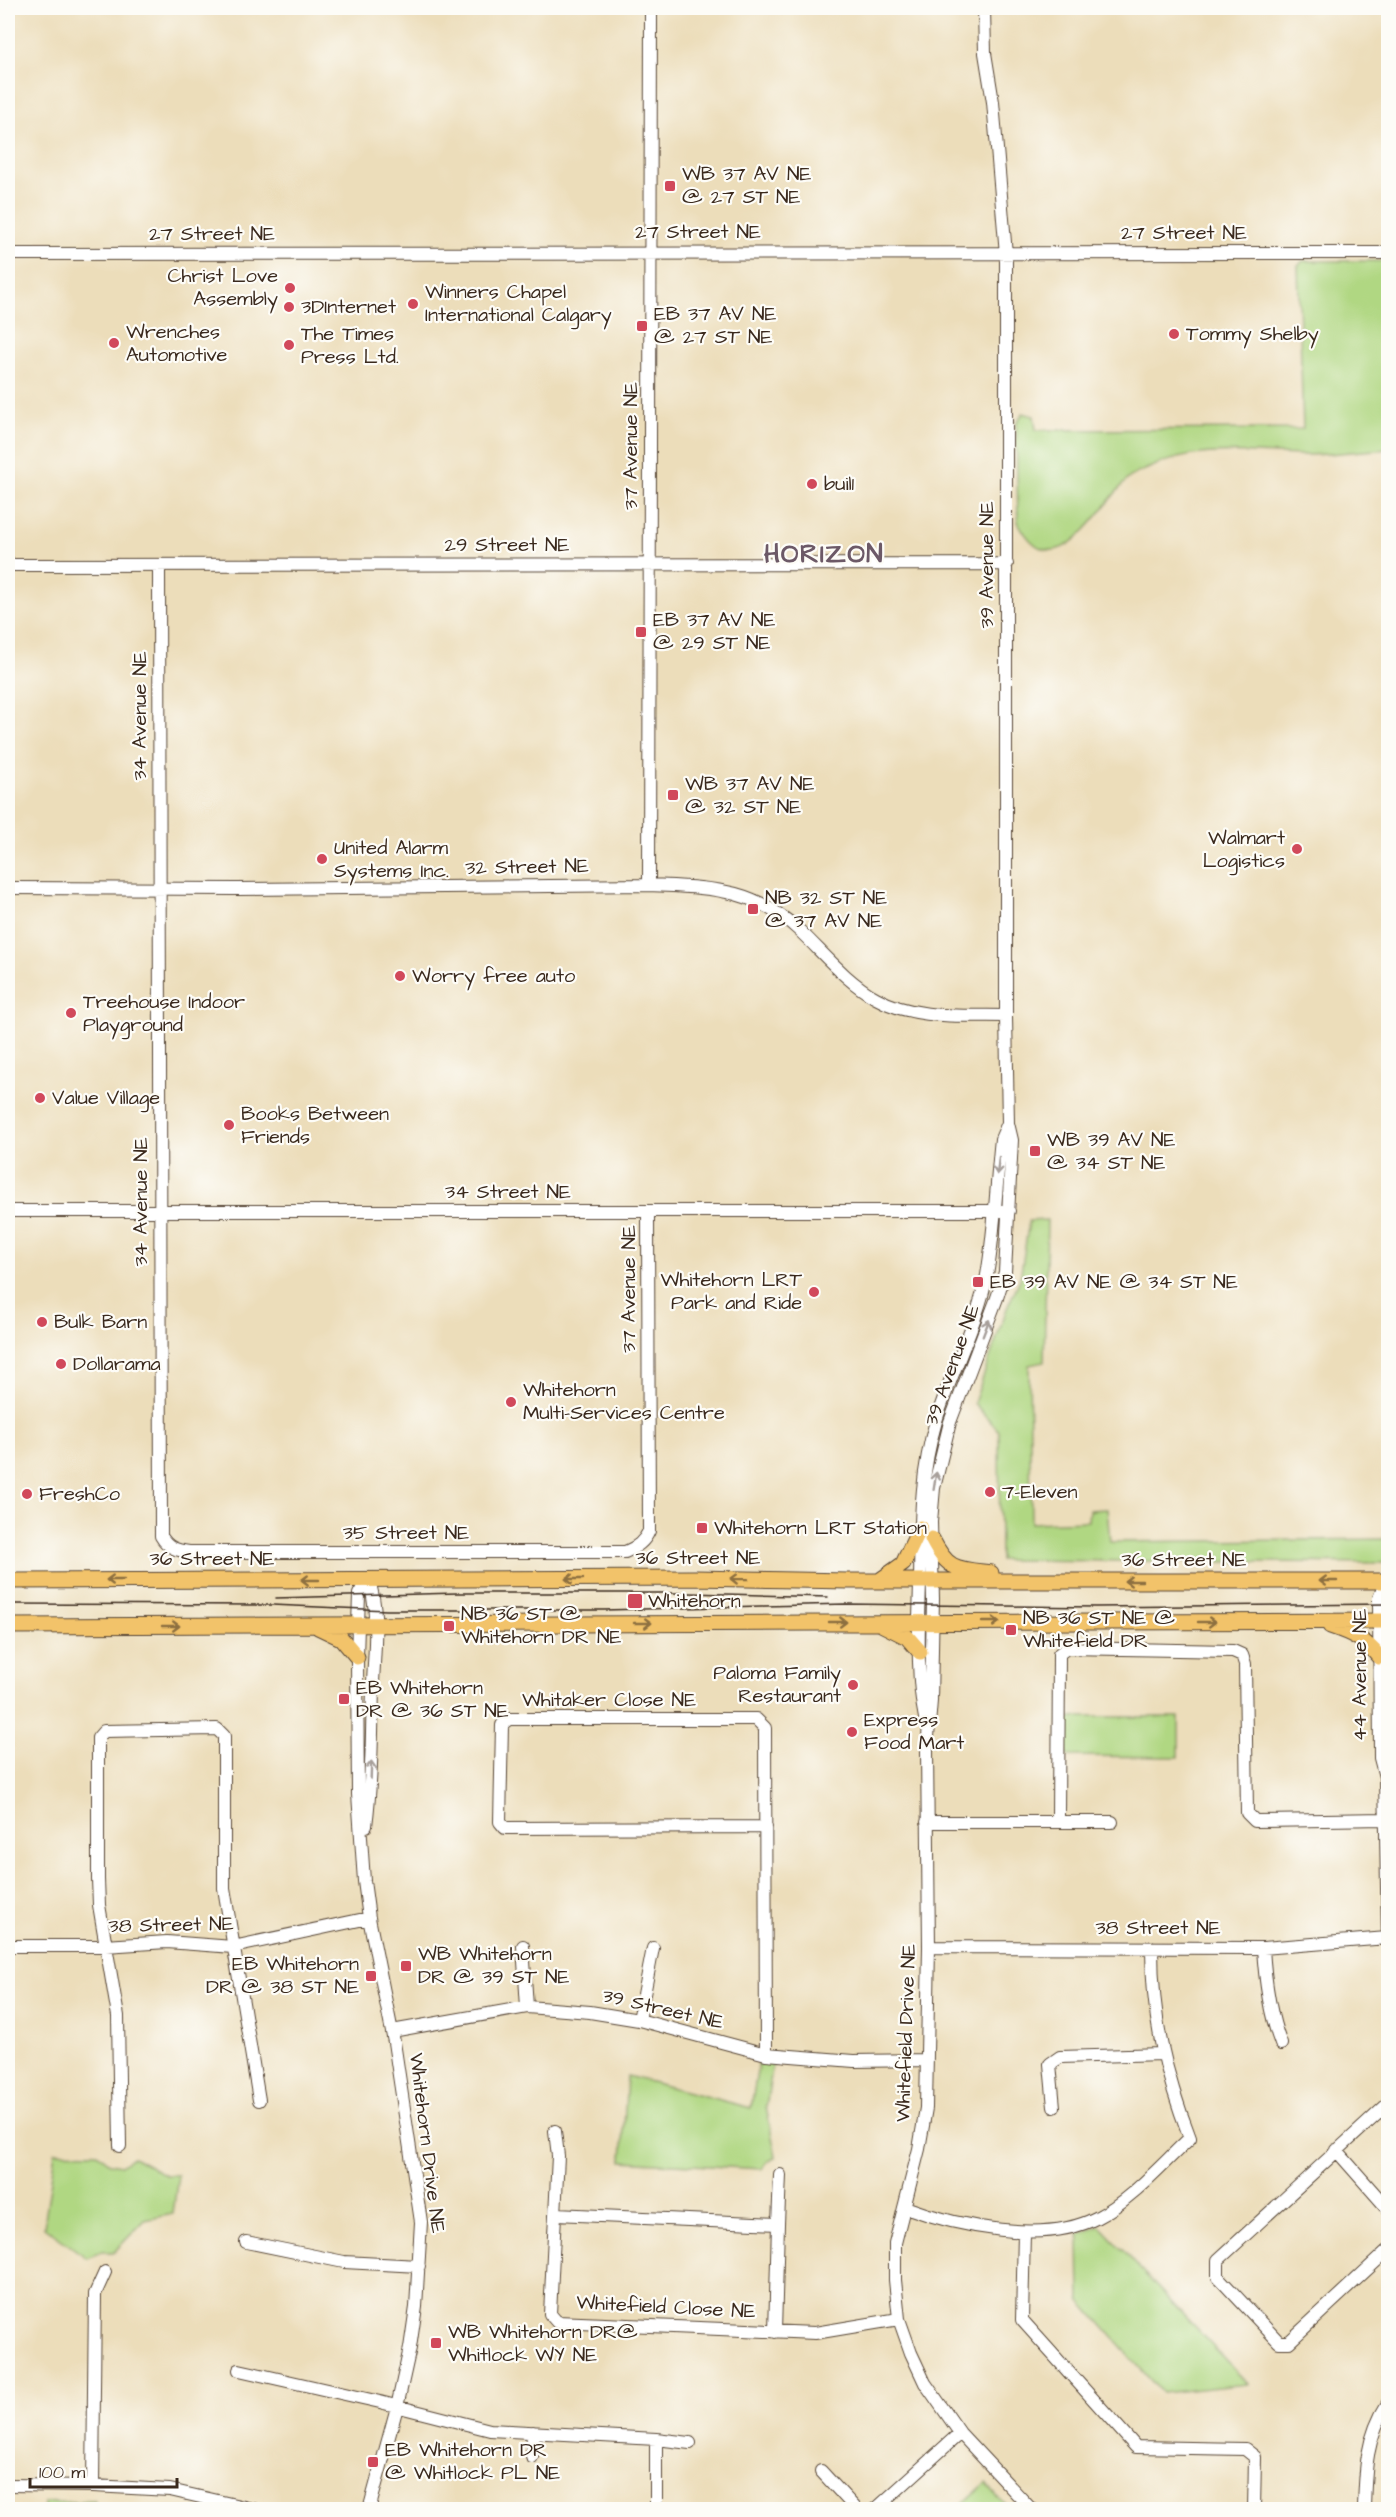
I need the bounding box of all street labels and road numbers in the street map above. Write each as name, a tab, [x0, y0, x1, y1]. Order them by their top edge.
street label: 27 Street NE	[635, 218, 761, 246]
street label: 27 Street NE	[1121, 219, 1247, 247]
street label: 27 Street NE	[149, 220, 275, 248]
street label: 37 Avenue NE	[617, 382, 645, 510]
street label: 39 Avenue NE	[973, 501, 1001, 628]
street label: 29 Street NE	[445, 531, 570, 559]
street label: 34 Avenue NE	[126, 651, 154, 781]
street label: 32 Street NE	[465, 852, 589, 882]
street label: 34 Avenue NE	[127, 1137, 155, 1267]
street label: 34 Street NE	[445, 1178, 571, 1206]
street label: 37 Avenue NE	[615, 1225, 643, 1353]
street label: 39 Avenue NE	[917, 1300, 987, 1429]
street label: 35 Street NE	[343, 1519, 469, 1547]
street label: 36 Street NE	[636, 1544, 761, 1572]
street label: 36 Street NE	[150, 1545, 275, 1573]
street label: 36 Street NE	[1122, 1546, 1247, 1574]
street label: 44 Avenue NE	[1346, 1609, 1374, 1741]
street label: Whitaker Close NE	[522, 1686, 696, 1714]
street label: 38 Street NE	[108, 1910, 234, 1940]
street label: 38 Street NE	[1095, 1914, 1221, 1942]
street label: Whitefield Drive NE	[889, 1943, 923, 2123]
street label: 39 Street NE	[600, 1981, 727, 2037]
street label: Whitehorn Drive NE	[402, 2051, 452, 2235]
street label: Whitefield Close NE	[576, 2288, 757, 2326]

